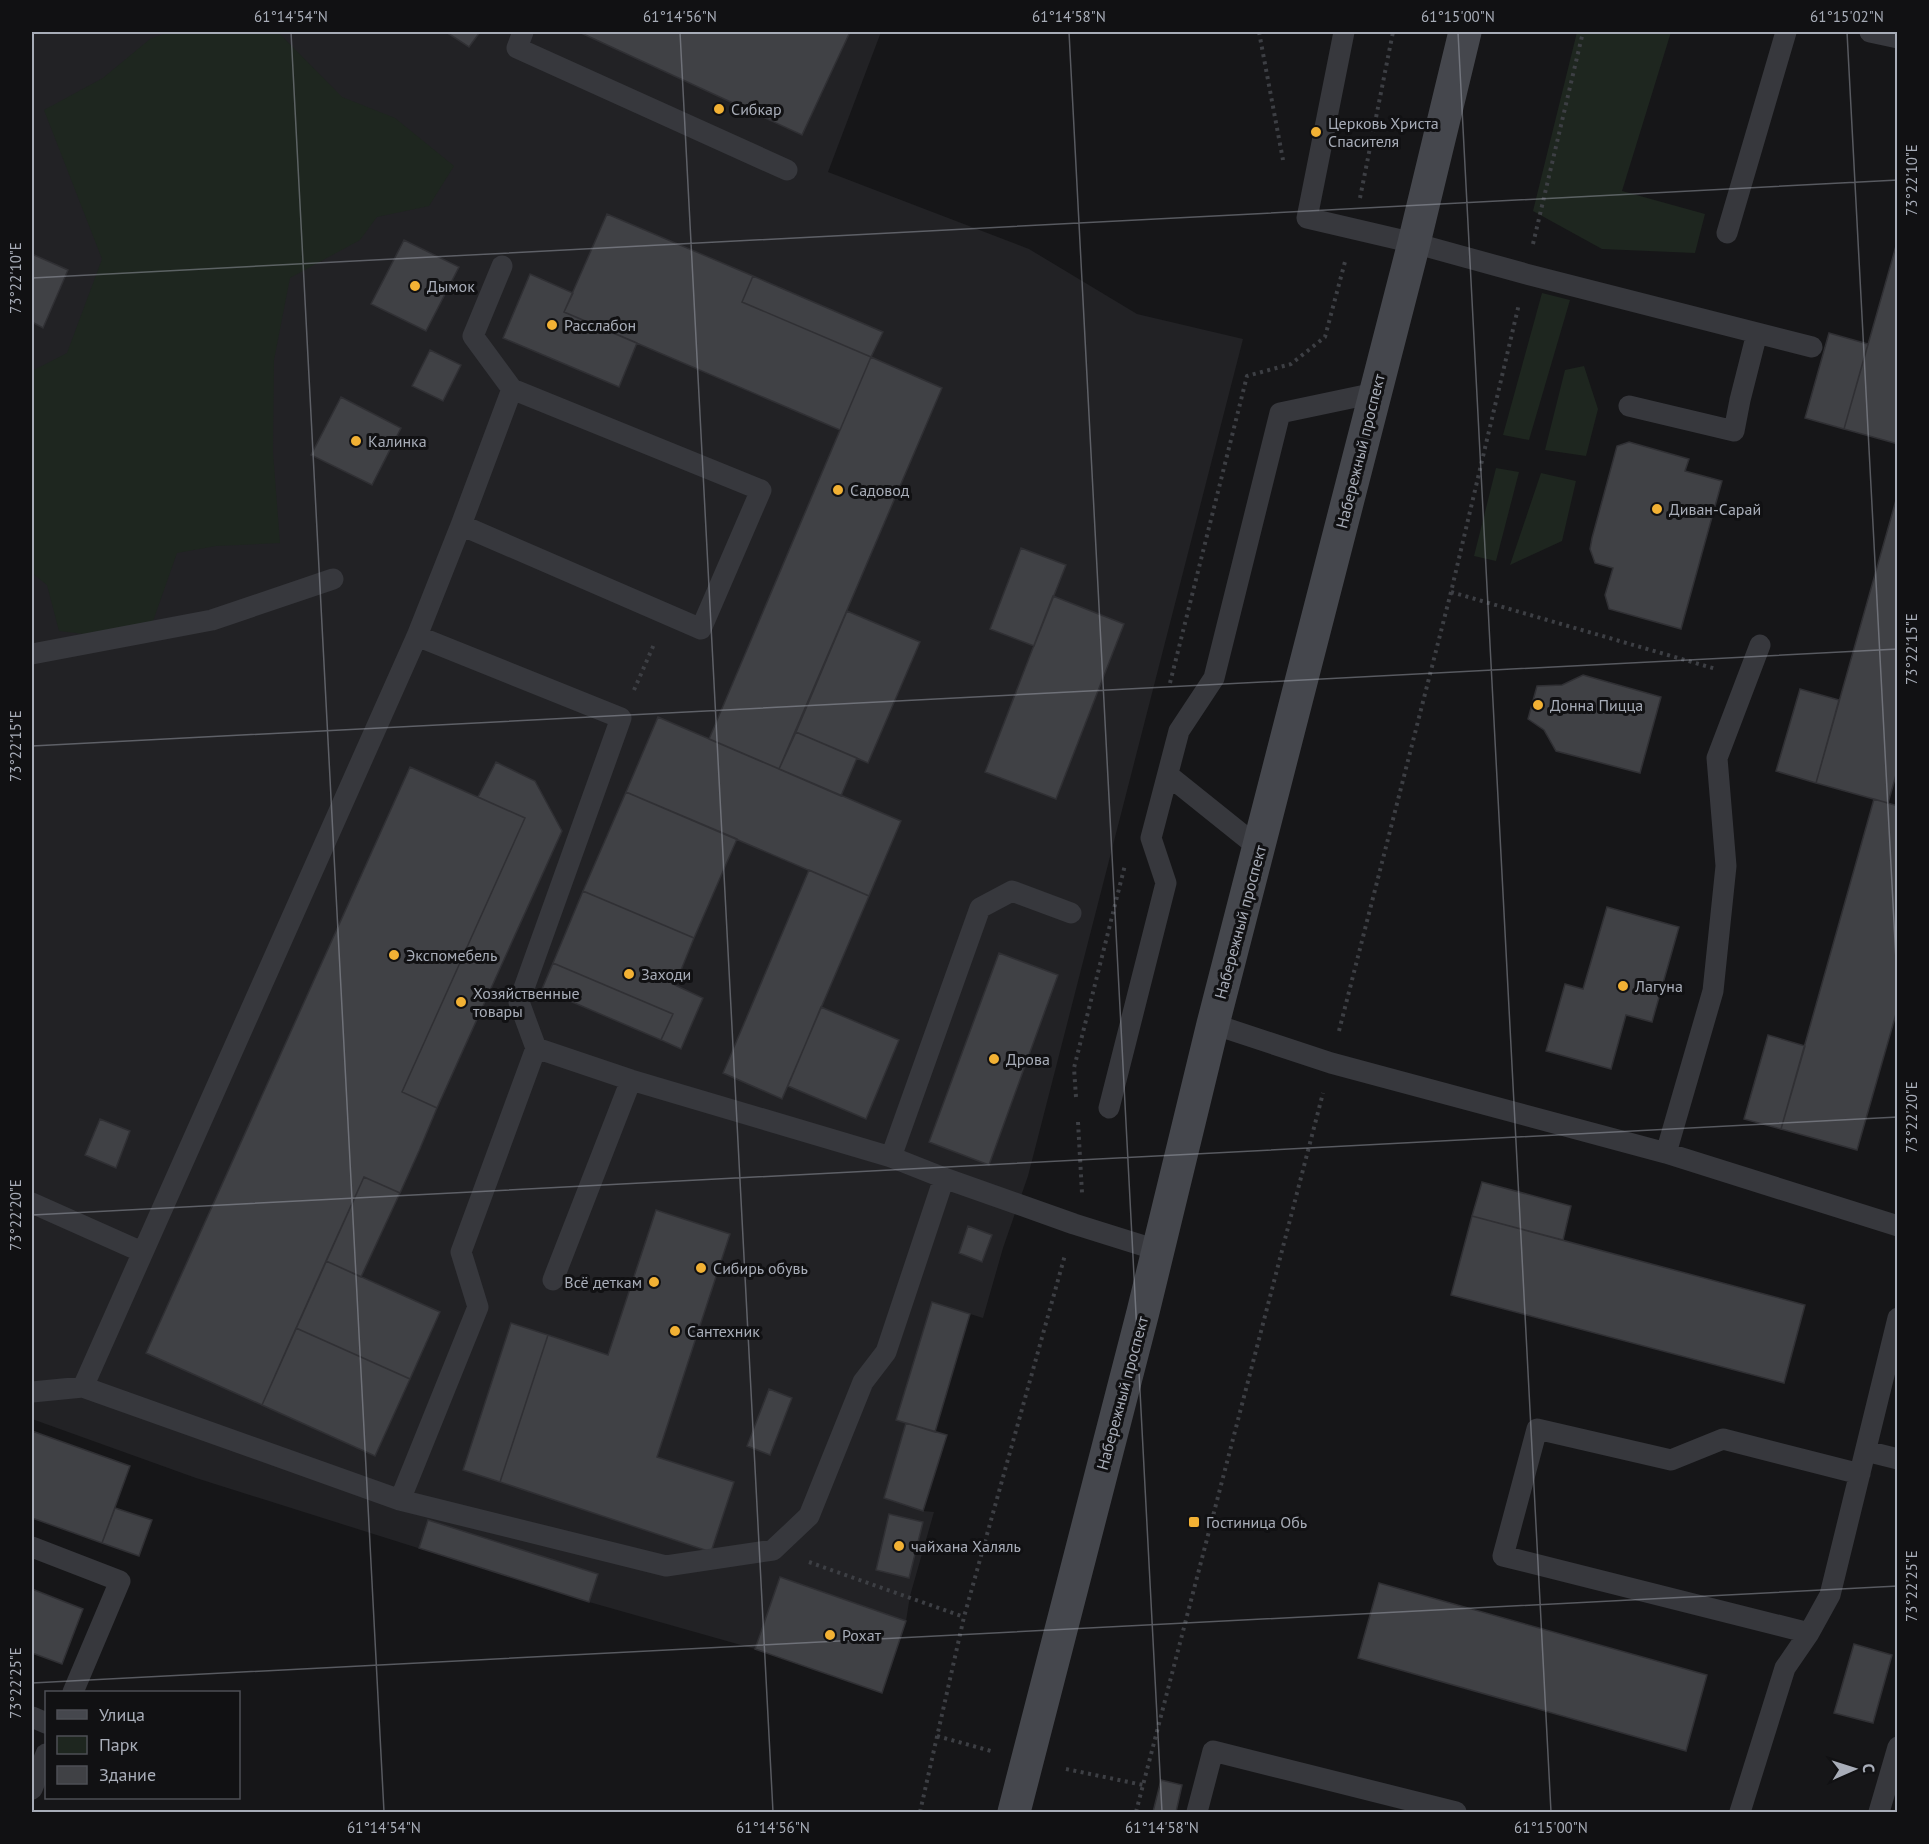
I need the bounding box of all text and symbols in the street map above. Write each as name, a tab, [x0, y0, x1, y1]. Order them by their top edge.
text: 61°14'54"N	[254, 7, 328, 26]
text: 61°14'56"N	[643, 7, 717, 26]
text: 61°14'58"N	[1032, 7, 1106, 26]
text: 61°15'00"N	[1421, 7, 1495, 26]
text: 61°15'02"N	[1810, 7, 1884, 26]
place label: Сибкар	[731, 99, 782, 119]
marker: Сибкар	[712, 102, 726, 116]
place label: Церковь Христа Спасителя	[1328, 113, 1439, 151]
marker: Церковь Христа Спасителя	[1309, 125, 1323, 139]
text: 73°22'10"E	[1902, 144, 1921, 216]
text: 73°22'10"E	[6, 242, 25, 314]
place label: Дымок	[427, 276, 475, 296]
marker: Дымок	[408, 279, 422, 293]
place label: Расслабон	[564, 315, 636, 335]
marker: Расслабон	[545, 318, 559, 332]
street label: Набережный проспект	[1331, 371, 1389, 530]
place label: Калинка	[368, 431, 427, 451]
marker: Калинка	[349, 434, 363, 448]
place label: Садовод	[850, 480, 910, 500]
marker: Садовод	[831, 483, 845, 497]
place label: Диван-Сарай	[1669, 499, 1761, 519]
marker: Диван-Сарай	[1650, 502, 1664, 516]
text: 73°22'15"E	[1902, 613, 1921, 685]
place label: Донна Пицца	[1550, 695, 1643, 715]
marker: Донна Пицца	[1531, 698, 1545, 712]
text: 73°22'15"E	[6, 710, 25, 782]
street label: Набережный проспект	[1210, 842, 1270, 1001]
place label: Экспомебель	[406, 945, 497, 965]
marker: Экспомебель	[387, 948, 401, 962]
place label: Заходи	[641, 964, 691, 984]
marker: Заходи	[622, 967, 636, 981]
place label: Лагуна	[1634, 976, 1683, 996]
marker: Лагуна	[1616, 979, 1630, 993]
place label: Хозяйственные товары	[473, 983, 580, 1021]
marker: Хозяйственные товары	[454, 995, 468, 1009]
place label: Дрова	[1006, 1049, 1050, 1069]
marker: Дрова	[987, 1052, 1001, 1066]
text: 73°22'20"E	[1902, 1081, 1921, 1153]
text: 73°22'20"E	[6, 1179, 25, 1251]
place label: Сибирь обувь	[713, 1258, 808, 1278]
marker: Сибирь обувь	[694, 1261, 708, 1275]
place label: Всё деткам	[564, 1272, 642, 1292]
marker: Всё деткам	[647, 1275, 661, 1289]
street label: Набережный проспект	[1092, 1313, 1152, 1472]
place label: Сантехник	[687, 1321, 760, 1341]
marker: Сантехник	[668, 1324, 682, 1338]
place label: Гостиница Обь	[1206, 1512, 1307, 1532]
marker: Гостиница Обь	[1187, 1515, 1201, 1529]
place label: чайхана Халяль	[911, 1536, 1021, 1556]
marker: чайхана Халяль	[892, 1539, 906, 1553]
text: 73°22'25"E	[1902, 1550, 1921, 1622]
place label: Рохат	[842, 1625, 882, 1645]
marker: Рохат	[823, 1628, 837, 1642]
text: 73°22'25"E	[6, 1647, 25, 1719]
legend	[45, 1691, 240, 1799]
text: Улица	[99, 1703, 145, 1726]
text: Парк	[99, 1733, 139, 1756]
north arrow	[1824, 1739, 1884, 1799]
text: Здание	[99, 1763, 156, 1786]
text: С	[1859, 1763, 1879, 1773]
text: 61°14'54"N	[347, 1818, 421, 1837]
text: 61°14'56"N	[736, 1818, 810, 1837]
text: 61°14'58"N	[1125, 1818, 1199, 1837]
text: 61°15'00"N	[1514, 1818, 1588, 1837]

